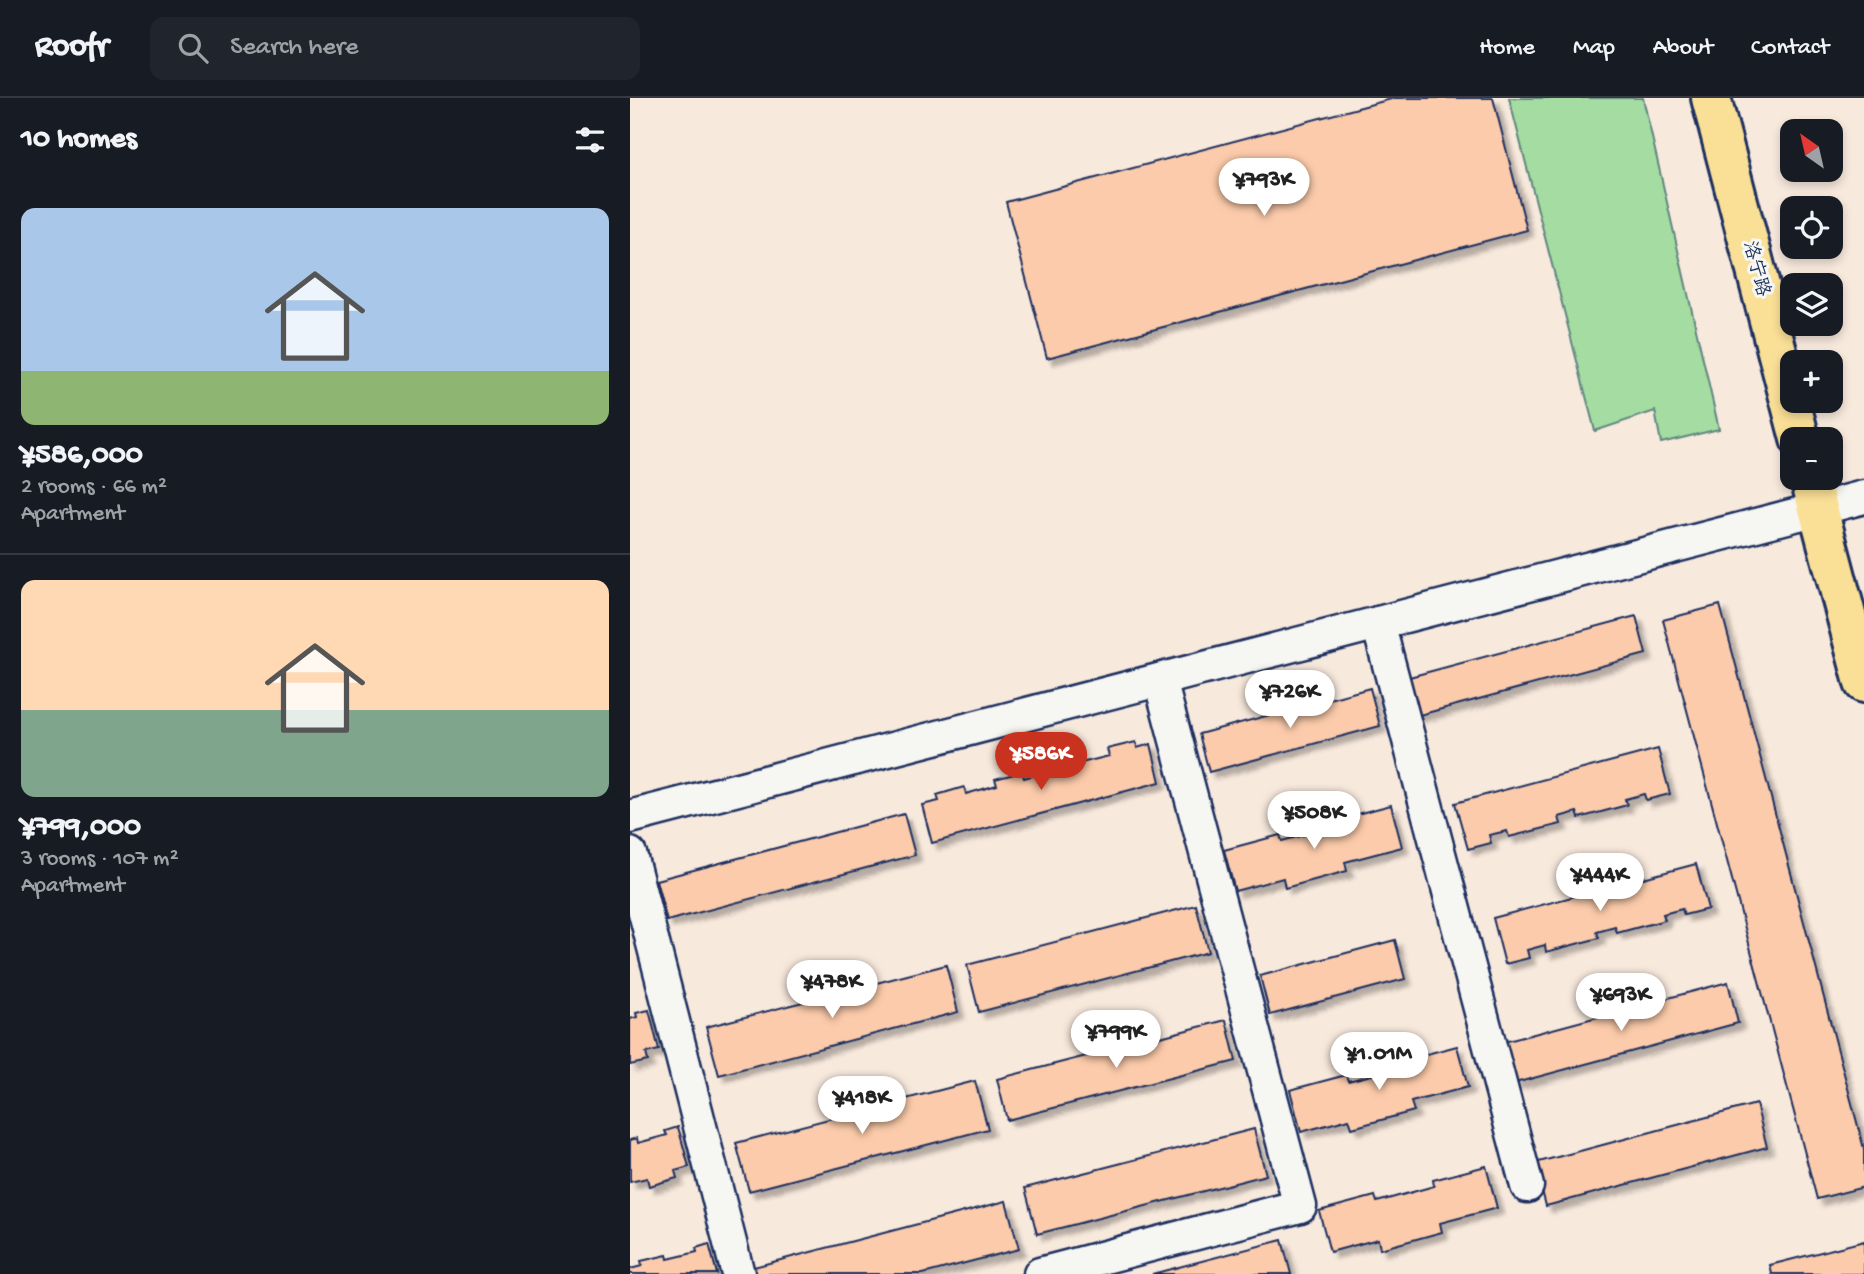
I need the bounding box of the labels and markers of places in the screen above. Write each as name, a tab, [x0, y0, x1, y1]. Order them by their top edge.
pin: ¥793K	[1215, 158, 1313, 218]
pin: ¥726K	[1241, 670, 1339, 730]
pin: ¥586K	[992, 732, 1090, 792]
pin: ¥508K	[1265, 792, 1363, 851]
pin: ¥444K	[1551, 854, 1649, 913]
pin: ¥478K	[783, 960, 881, 1020]
pin: ¥693K	[1572, 974, 1670, 1033]
pin: ¥799K	[1067, 1010, 1165, 1070]
pin: ¥1.01M	[1322, 1032, 1436, 1092]
pin: ¥418K	[813, 1076, 911, 1136]

